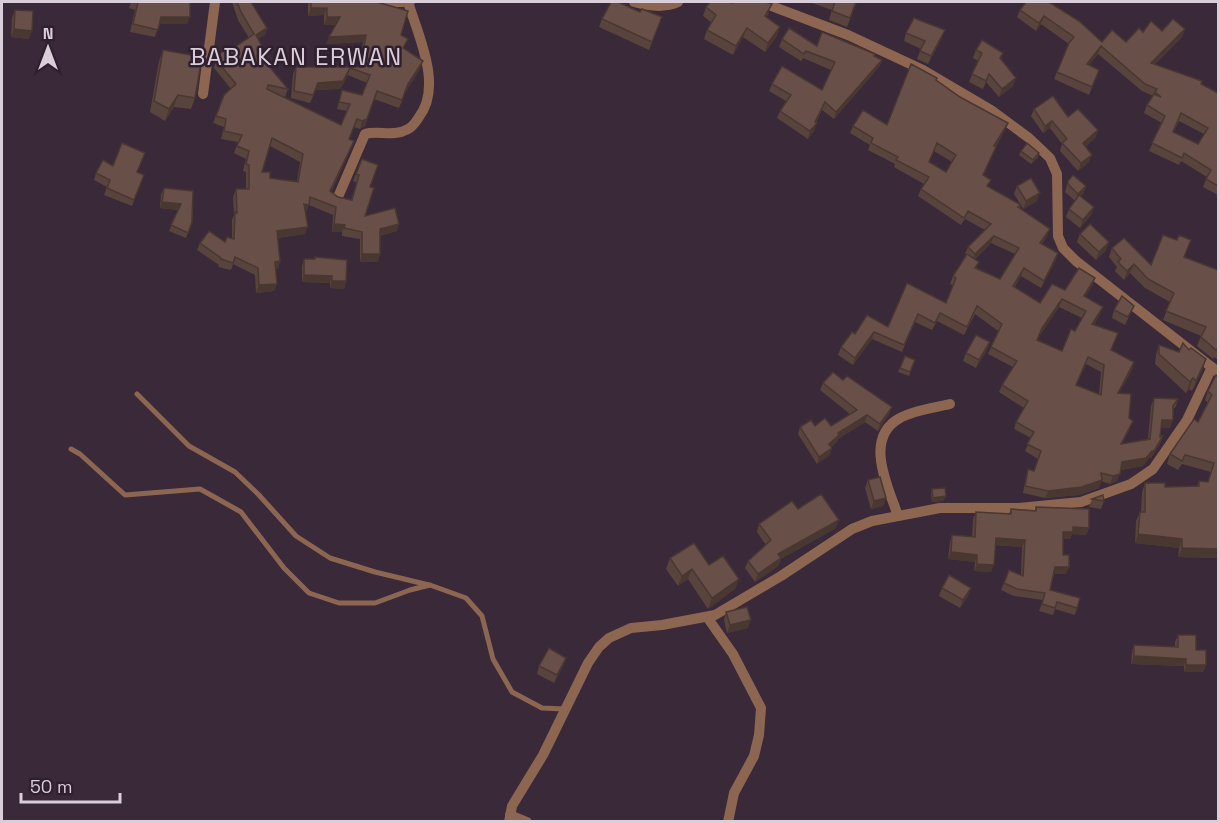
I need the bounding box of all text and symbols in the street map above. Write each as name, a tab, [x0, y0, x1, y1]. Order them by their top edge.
north arrow	[18, 18, 78, 78]
text: N	[43, 23, 53, 44]
district label: BABAKAN ERWAN	[189, 41, 403, 72]
scale bar	[21, 766, 120, 804]
text: 50 m	[30, 775, 72, 798]

